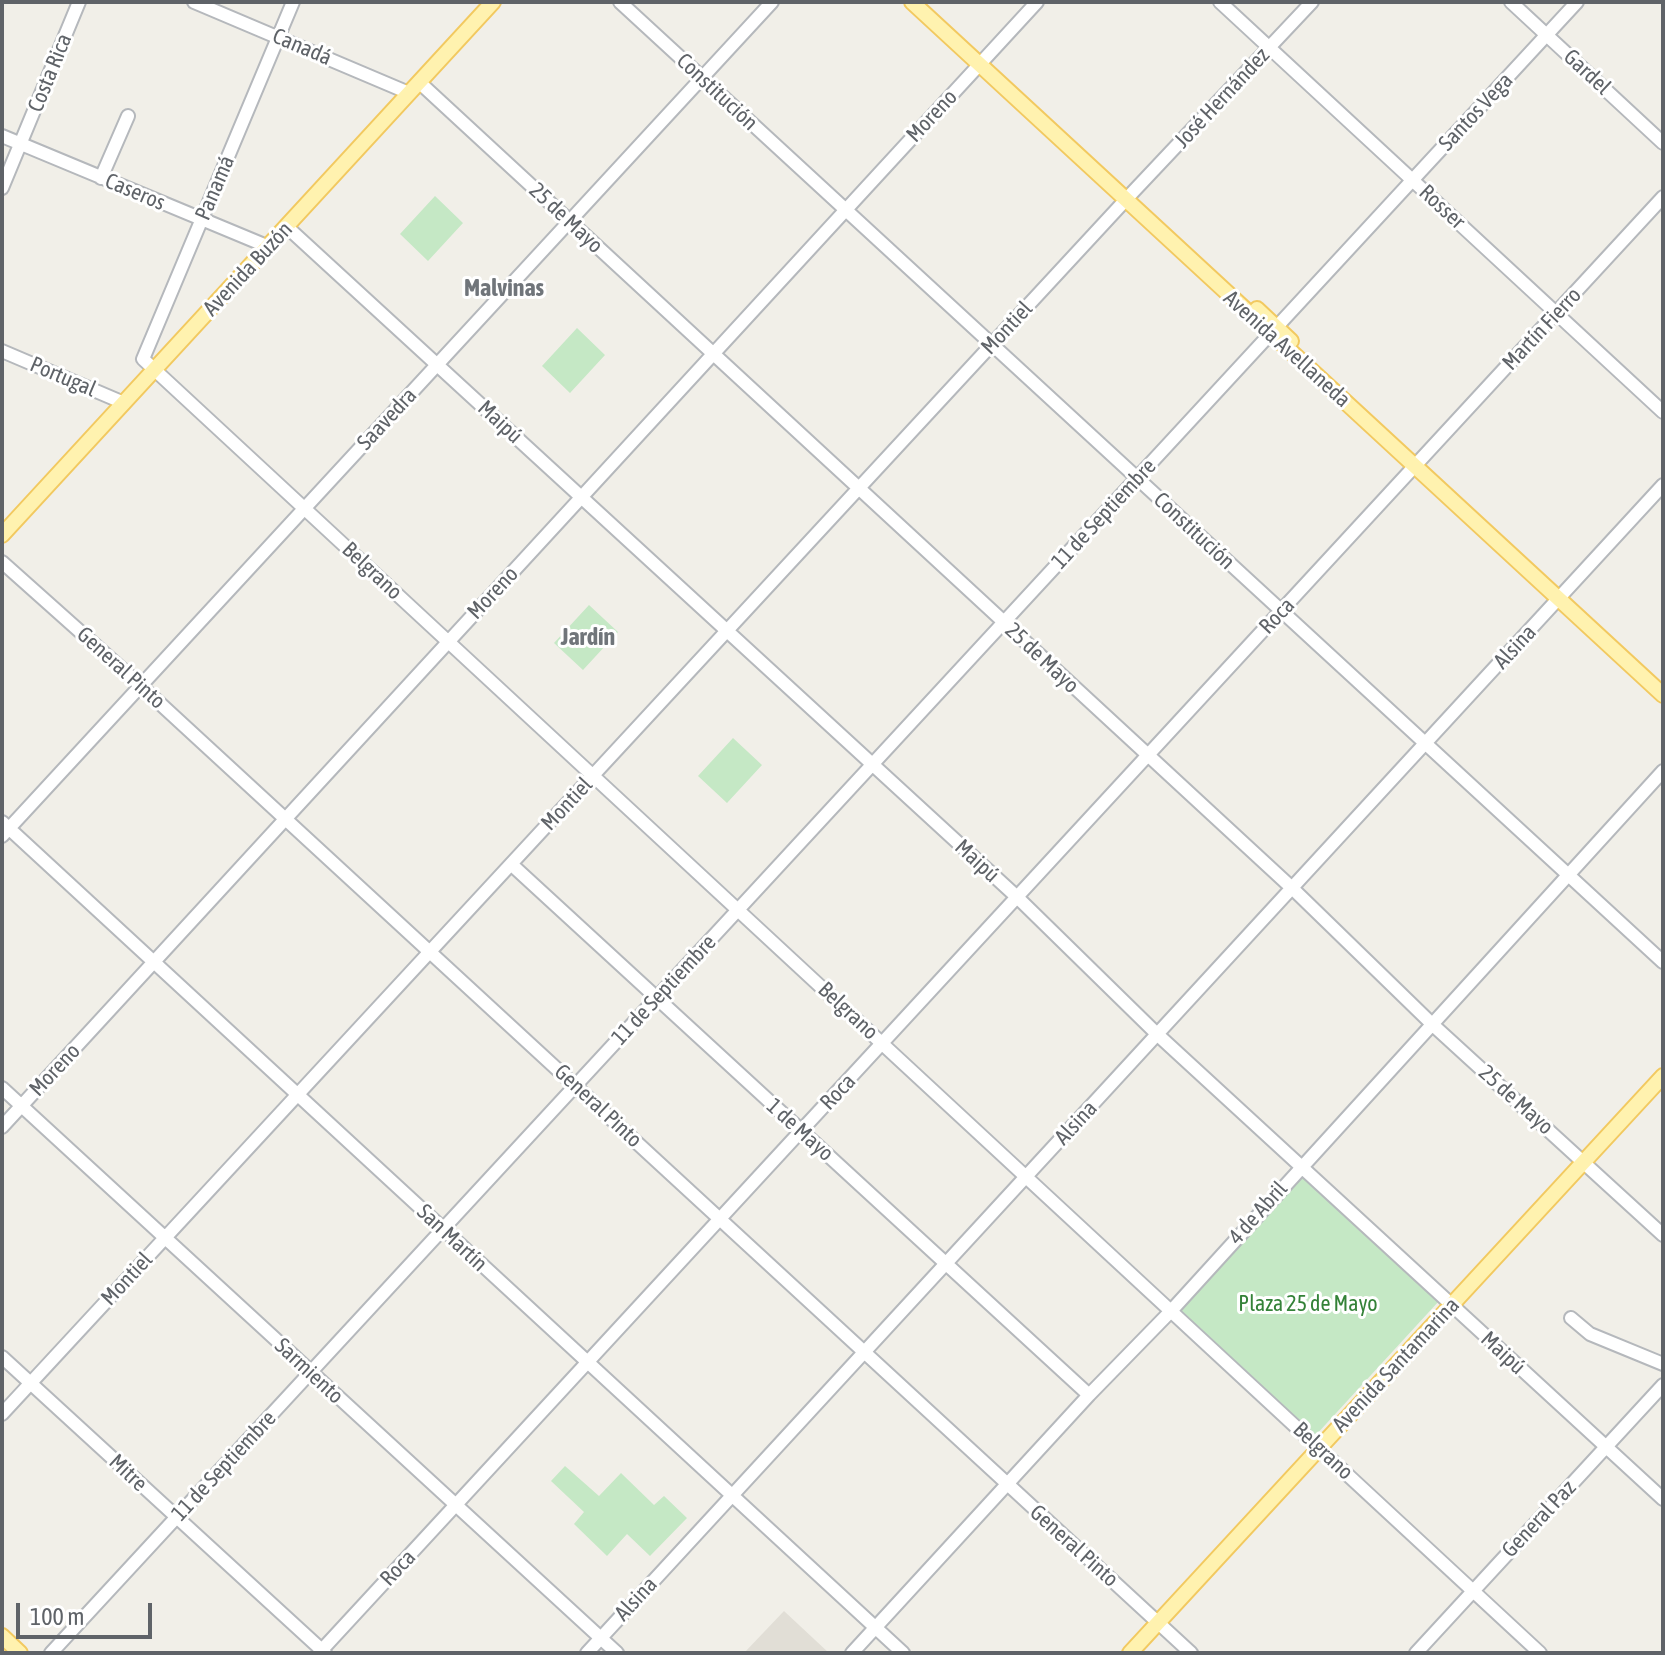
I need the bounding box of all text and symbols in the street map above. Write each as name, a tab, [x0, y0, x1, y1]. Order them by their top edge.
street label: Canadá	[268, 23, 336, 71]
street label: Costa Rica	[22, 30, 78, 116]
street label: José Hernández	[1169, 42, 1275, 154]
street label: Gardel	[1558, 44, 1616, 100]
street label: Constitución	[671, 48, 763, 136]
street label: Santos Vega	[1433, 68, 1519, 156]
street label: Moreno	[901, 84, 963, 148]
street label: Panamá	[190, 152, 240, 224]
street label: Caseros	[101, 168, 169, 216]
street label: 25 de Mayo	[524, 177, 608, 259]
street label: Rosser	[1413, 179, 1471, 235]
street label: Avenida Buzón	[198, 217, 298, 321]
district label: Malvinas	[464, 274, 544, 302]
street label: Martín Fierro	[1497, 282, 1587, 376]
street label: Avenida Avellaneda	[1218, 285, 1356, 413]
street label: Montiel	[976, 296, 1038, 360]
street label: Portugal	[26, 351, 100, 403]
street label: Saavedra	[352, 383, 422, 455]
street label: Maipú	[472, 395, 528, 449]
street label: 11 de Septiembre	[1046, 453, 1162, 575]
street label: Constitución	[1148, 487, 1240, 575]
street label: Belgrano	[336, 537, 408, 605]
street label: Moreno	[462, 561, 524, 625]
street label: Roca	[1254, 592, 1300, 640]
street label: 25 de Mayo	[1000, 617, 1084, 699]
street label: Alsina	[1488, 620, 1542, 674]
street label: General Pinto	[71, 621, 171, 715]
district label: Jardín	[561, 623, 615, 651]
street label: Montiel	[536, 772, 598, 836]
street label: Maipú	[949, 834, 1005, 888]
street label: 11 de Septiembre	[606, 929, 722, 1051]
street label: Belgrano	[812, 977, 884, 1045]
street label: Moreno	[24, 1038, 86, 1102]
street label: General Pinto	[549, 1059, 647, 1153]
street label: 25 de Mayo	[1473, 1060, 1559, 1140]
street label: Roca	[815, 1068, 861, 1116]
street label: 1 de Mayo	[761, 1093, 839, 1167]
street label: Alsina	[1049, 1096, 1103, 1150]
street label: 4 de Abril	[1223, 1176, 1293, 1250]
street label: San Martín	[411, 1199, 493, 1277]
street label: Montiel	[96, 1247, 158, 1311]
park label: Plaza 25 de Mayo	[1238, 1291, 1378, 1317]
street label: Avenida Santamarina	[1327, 1292, 1465, 1438]
street label: Maipú	[1475, 1326, 1531, 1380]
street label: Sarmiento	[269, 1333, 349, 1409]
street label: 11 de Septiembre	[166, 1405, 282, 1527]
street label: Belgrano	[1287, 1417, 1359, 1485]
street label: Mitre	[103, 1449, 153, 1497]
street label: General Paz	[1497, 1475, 1581, 1563]
street label: General Pinto	[1024, 1499, 1124, 1593]
street label: Roca	[375, 1544, 421, 1592]
street label: Alsina	[609, 1572, 663, 1626]
scale bar	[20, 1587, 156, 1637]
text: 100 m	[30, 1603, 84, 1630]

